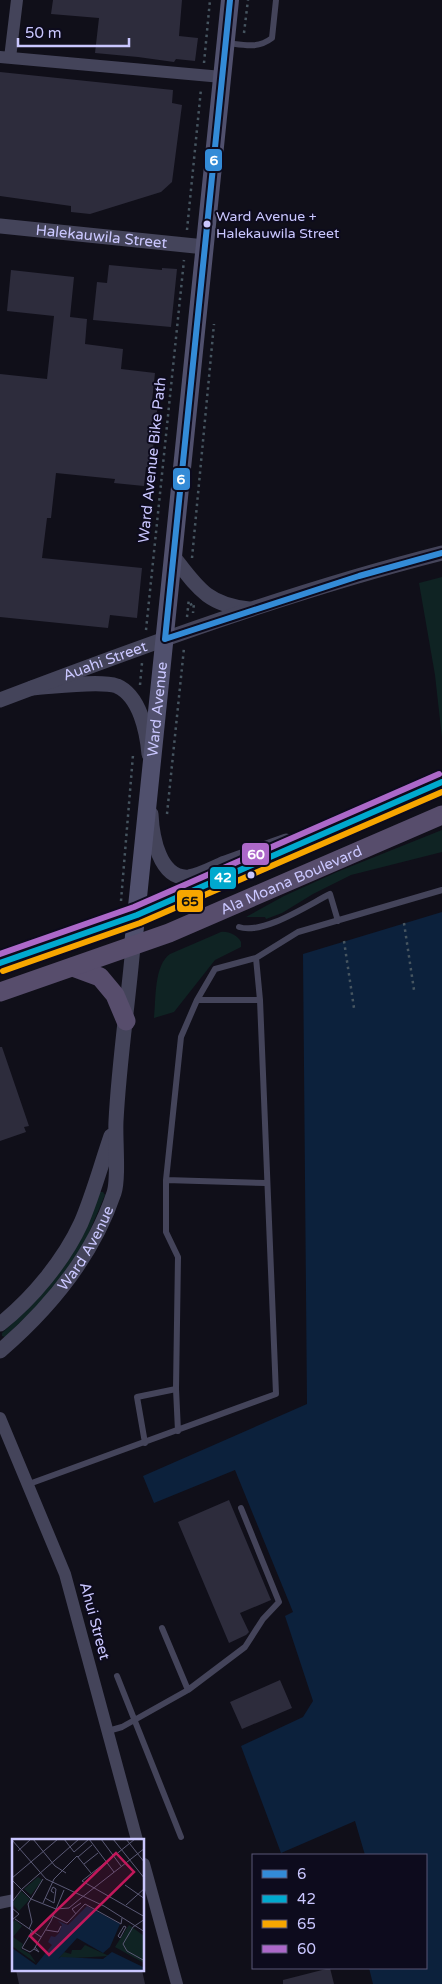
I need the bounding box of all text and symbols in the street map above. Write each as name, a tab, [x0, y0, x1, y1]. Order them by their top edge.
scale bar	[18, 15, 129, 47]
text: 50 m	[25, 24, 62, 42]
line badge: 6	[204, 148, 223, 172]
text: 6	[210, 152, 219, 169]
place label: Ward Avenue + Halekauwila Street	[216, 208, 340, 242]
marker: Ward Avenue + Halekauwila Street	[202, 219, 212, 229]
street label: Halekauwila Street	[35, 221, 168, 252]
street label: Ward Avenue Bike Path	[134, 376, 170, 544]
line badge: 6	[172, 467, 191, 491]
text: 6	[177, 471, 186, 488]
street label: Auahi Street	[60, 637, 150, 685]
street label: Ward Avenue	[143, 661, 171, 758]
street label: Ala Moana Boulevard	[217, 842, 365, 919]
line badge: 60	[241, 842, 270, 866]
text: 60	[247, 846, 265, 863]
line badge: 42	[209, 866, 237, 890]
text: 42	[214, 869, 232, 886]
unlabelled marker	[246, 870, 256, 880]
line badge: 65	[176, 889, 204, 913]
text: 65	[181, 893, 199, 910]
street label: Ward Avenue	[54, 1203, 117, 1294]
street label: Ahui Street	[76, 1580, 114, 1662]
inset map	[12, 1839, 145, 1972]
legend	[252, 1854, 427, 1969]
text: 6	[297, 1865, 306, 1883]
text: 42	[297, 1890, 316, 1908]
text: 65	[297, 1915, 316, 1933]
text: 60	[297, 1940, 316, 1958]

